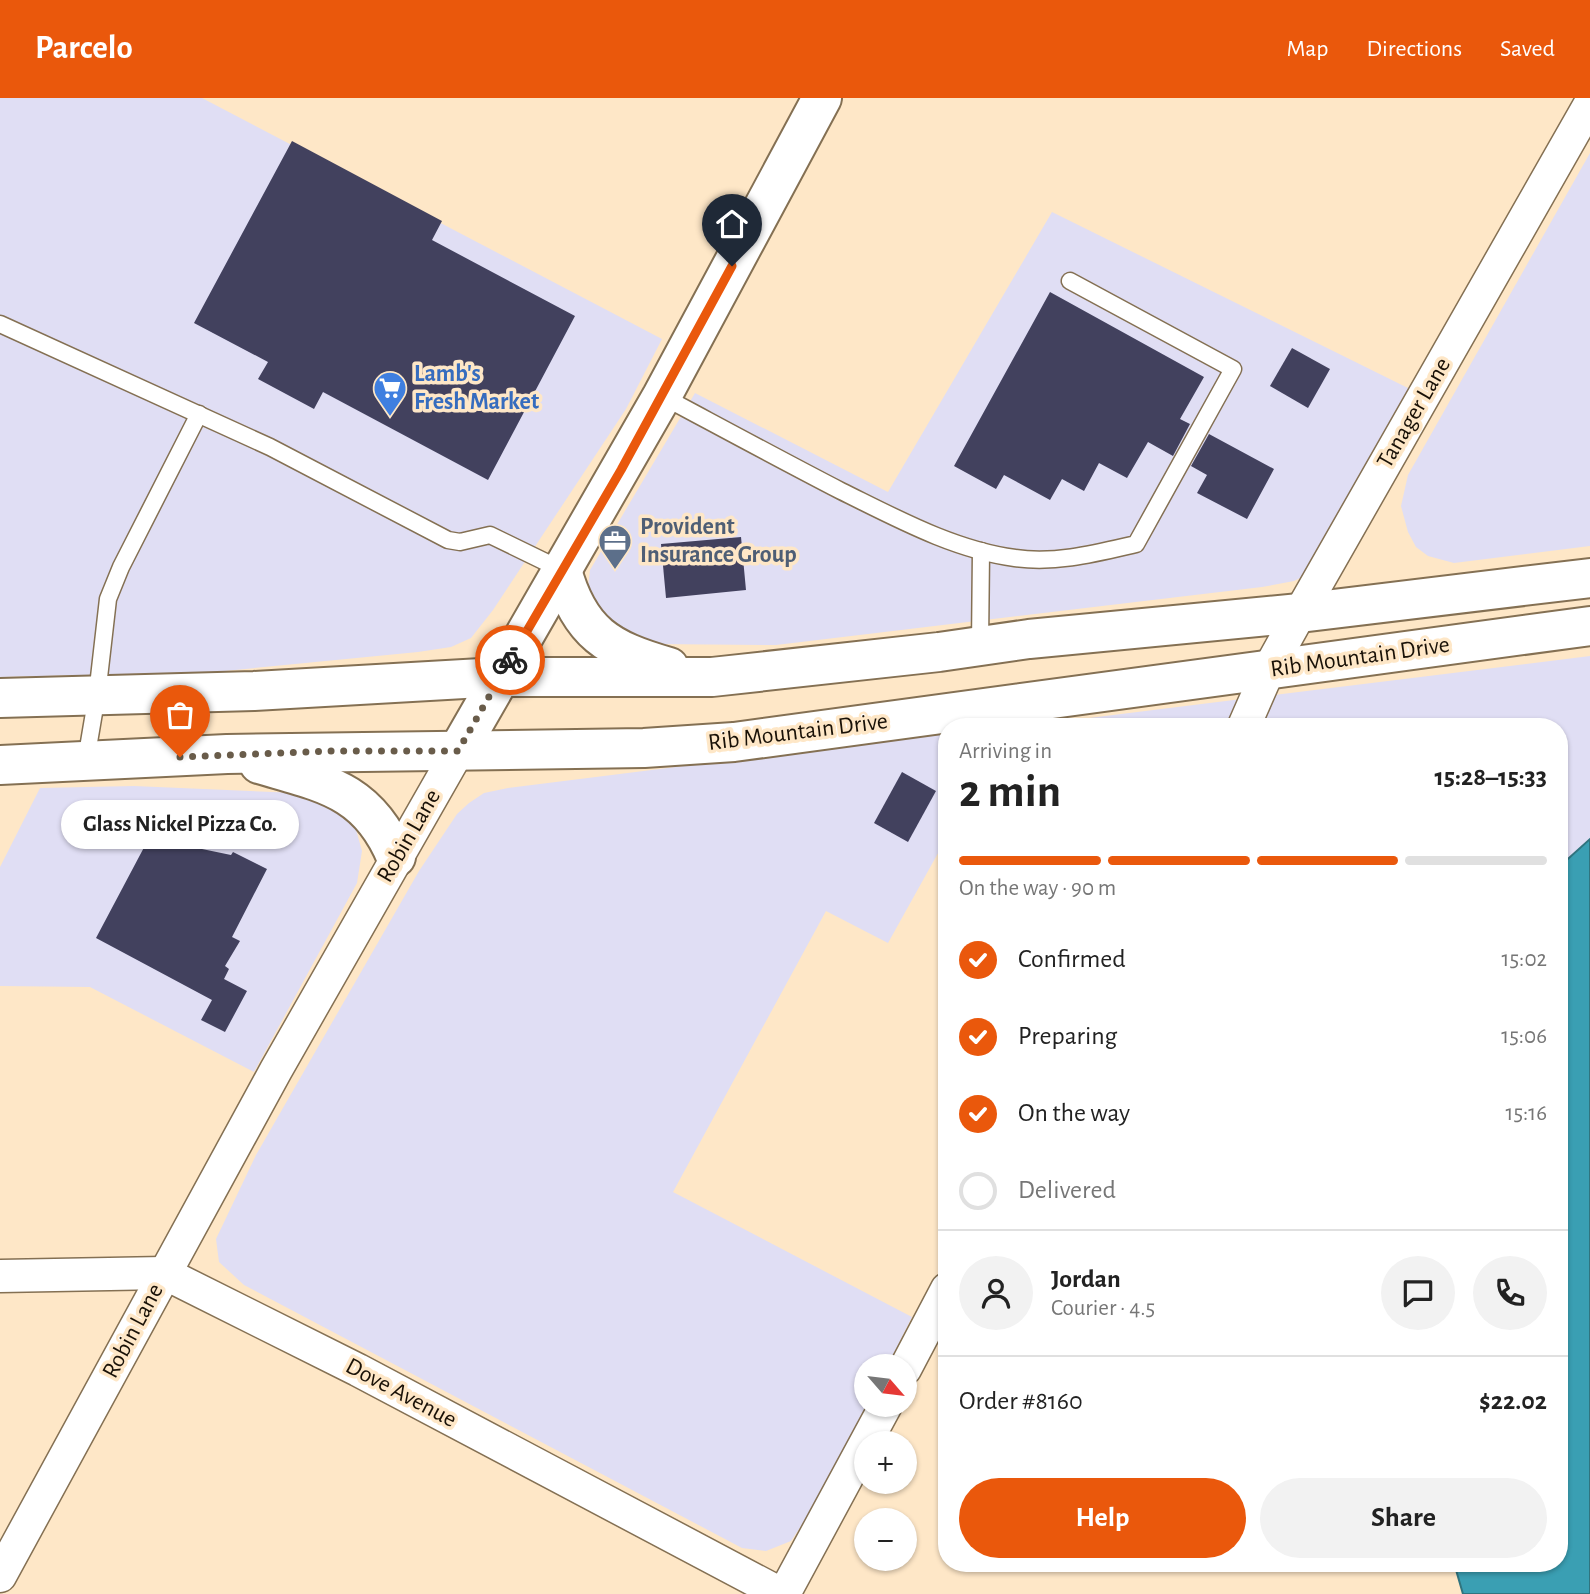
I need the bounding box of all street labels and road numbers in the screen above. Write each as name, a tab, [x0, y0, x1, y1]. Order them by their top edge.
street label: Tanager Lane	[1373, 354, 1455, 472]
street label: Rib Mountain Drive	[1269, 633, 1451, 681]
street label: Rib Mountain Drive	[707, 709, 889, 755]
street label: Robin Lane	[373, 785, 445, 887]
street label: Robin Lane	[98, 1280, 168, 1382]
street label: Dove Avenue	[342, 1354, 460, 1432]

